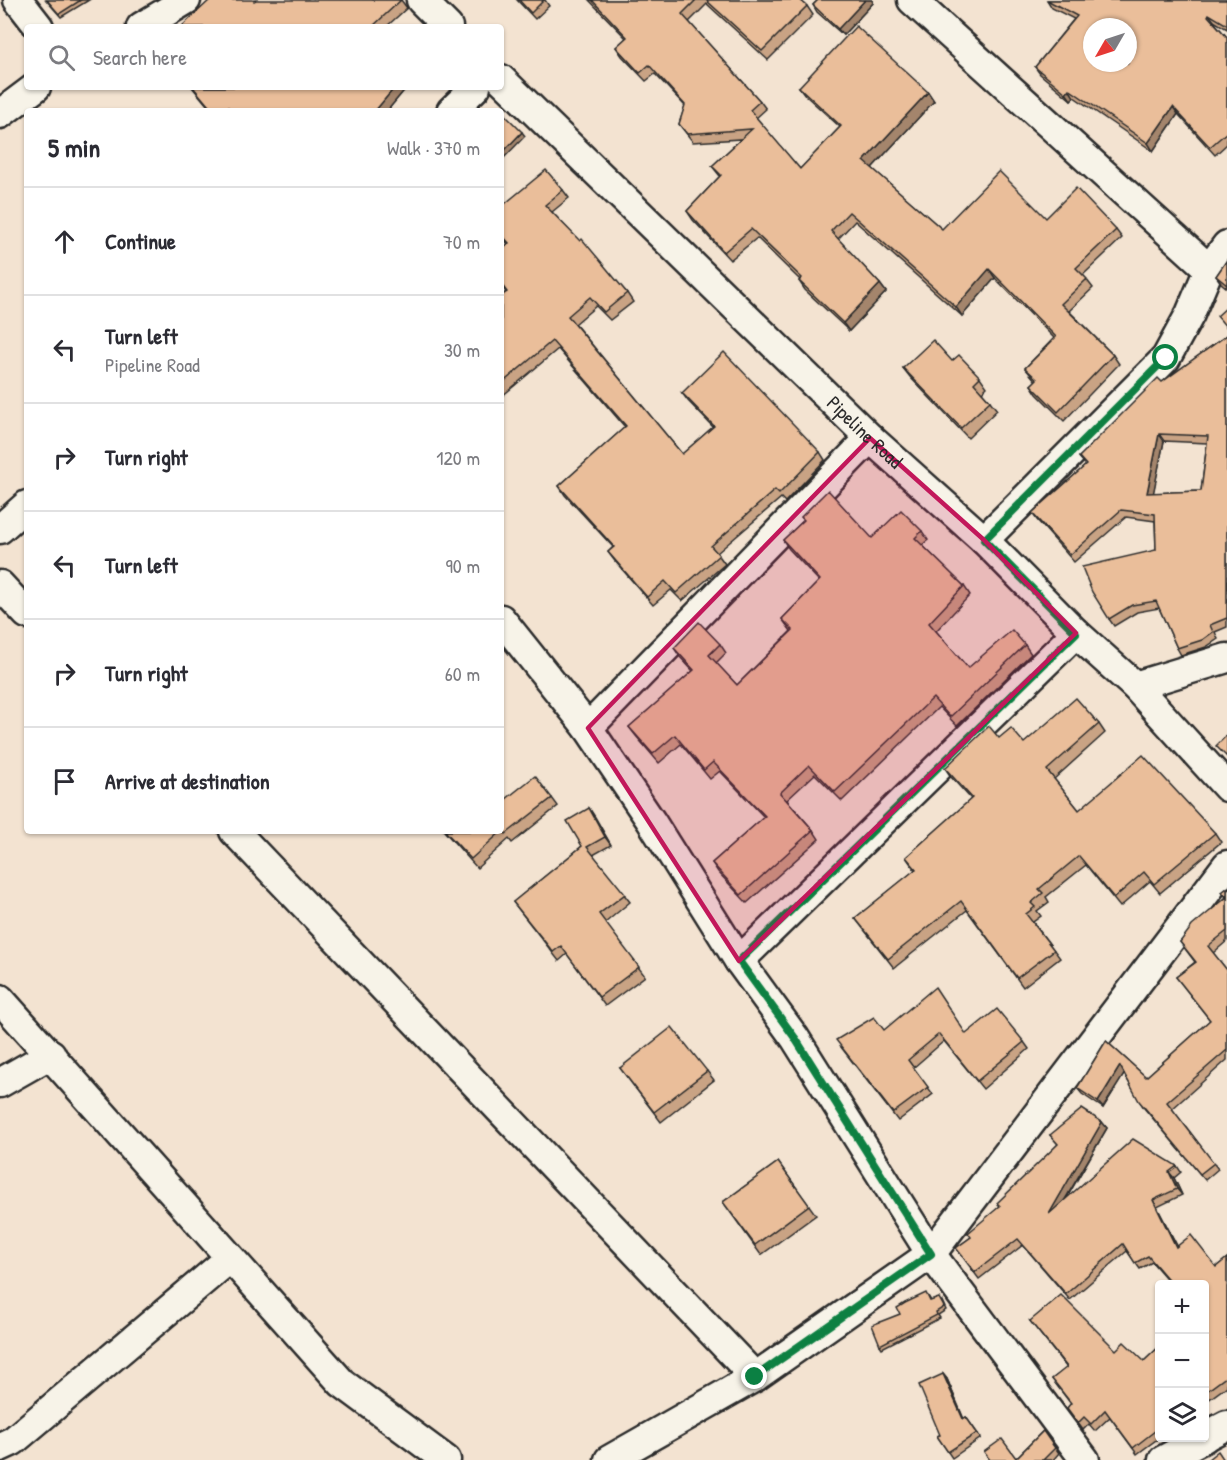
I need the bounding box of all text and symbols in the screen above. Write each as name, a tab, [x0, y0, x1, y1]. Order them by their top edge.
north arrow	[1083, 18, 1137, 72]
search box	[24, 24, 504, 90]
icon: search	[45, 41, 78, 74]
text: Search here	[93, 42, 187, 72]
text: 5 min	[48, 130, 100, 165]
text: Walk · 370 m	[387, 134, 480, 161]
icon: ahead	[48, 225, 81, 258]
text: Continue	[105, 226, 176, 256]
text: 70 m	[443, 228, 480, 255]
text: Turn left	[105, 321, 178, 351]
icon: left	[48, 333, 81, 366]
text: 30 m	[444, 336, 480, 363]
route start	[1152, 344, 1178, 370]
text: Pipeline Road	[105, 351, 200, 378]
street label: Pipeline Road	[821, 389, 909, 474]
icon: right	[48, 441, 81, 474]
text: Turn right	[105, 442, 188, 472]
text: 120 m	[436, 444, 480, 471]
icon: left	[48, 549, 81, 582]
text: Turn left	[105, 550, 178, 580]
text: 90 m	[446, 552, 480, 579]
icon: right	[48, 657, 81, 690]
text: Turn right	[105, 658, 188, 688]
text: 60 m	[445, 660, 480, 687]
icon: arrive	[48, 765, 81, 798]
text: Arrive at destination	[105, 766, 270, 796]
map controls	[1155, 1280, 1209, 1442]
button: +	[1155, 1280, 1209, 1334]
button: −	[1155, 1334, 1209, 1388]
route end	[741, 1363, 767, 1389]
button: layers	[1155, 1388, 1209, 1442]

